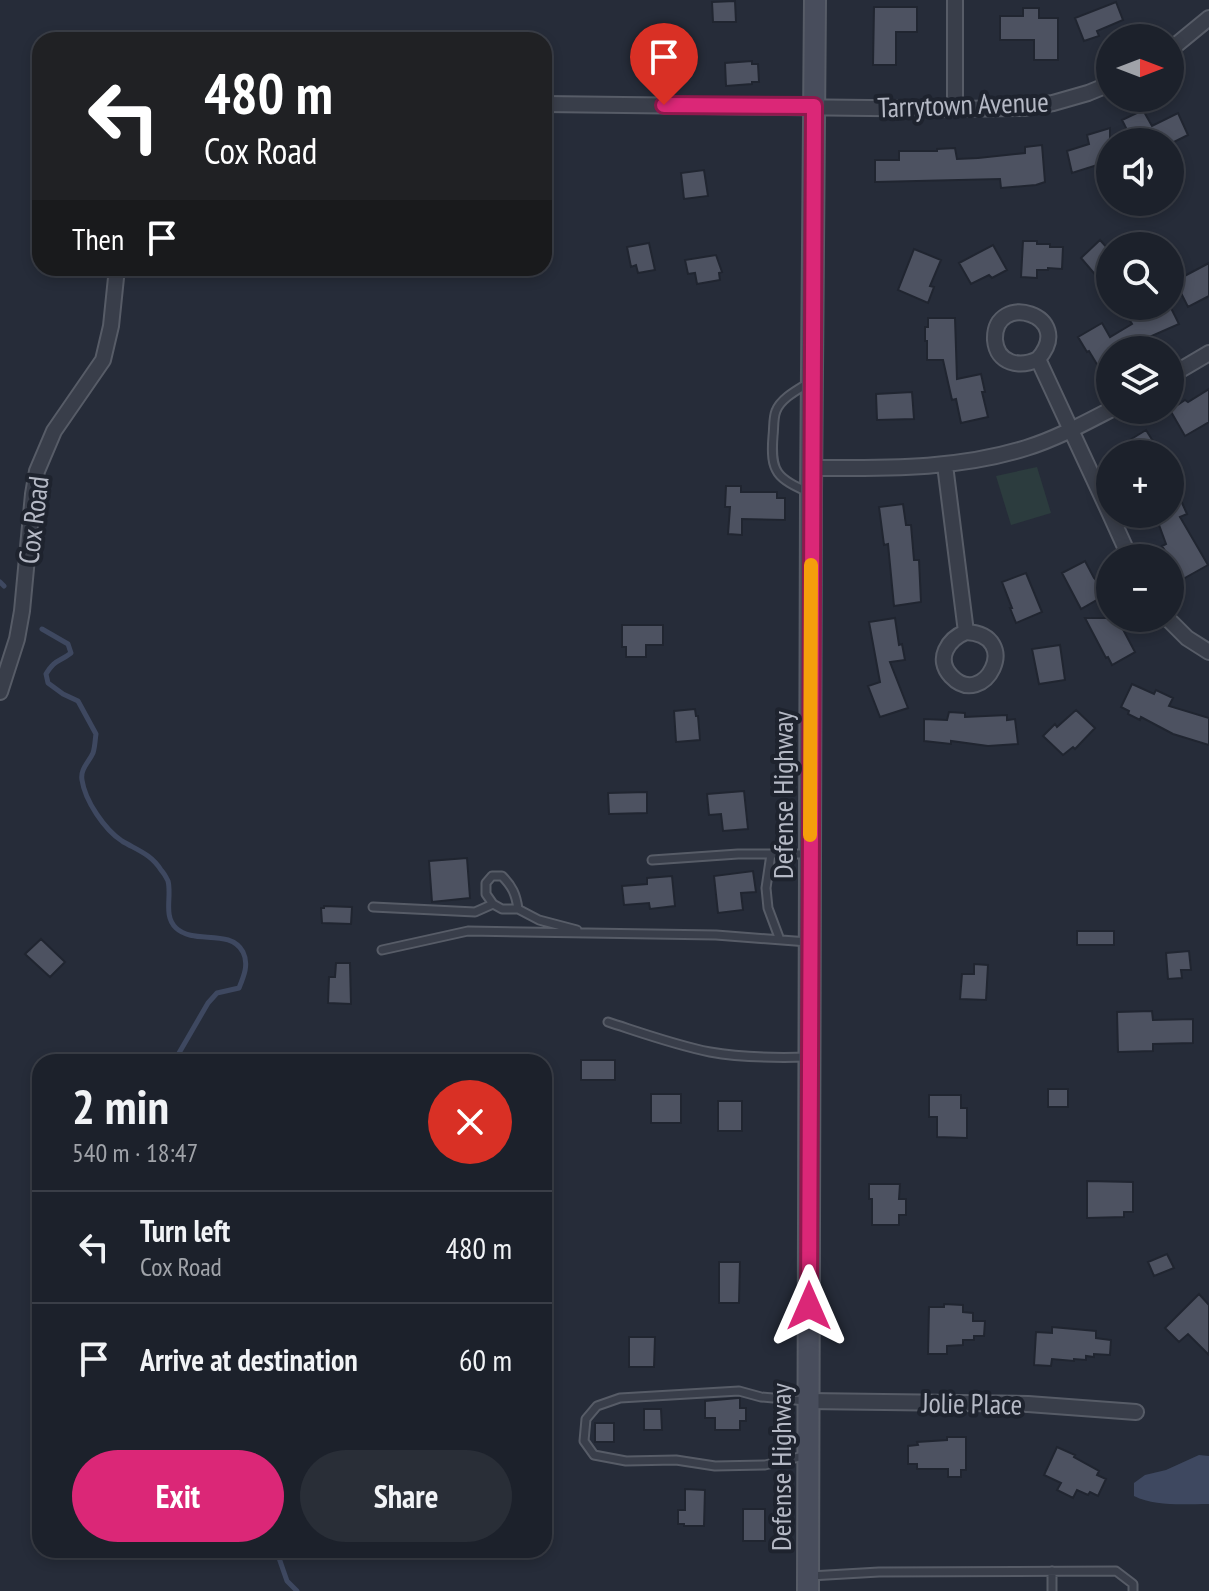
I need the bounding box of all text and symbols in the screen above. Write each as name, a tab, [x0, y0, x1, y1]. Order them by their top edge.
pin	[630, 23, 698, 105]
north arrow	[1096, 24, 1184, 112]
map controls	[1096, 24, 1184, 632]
icon: arrive	[642, 35, 686, 79]
text: 480 m	[204, 57, 333, 129]
icon: left	[72, 64, 176, 168]
street label: Tarrytown Avenue	[877, 83, 1049, 125]
text: Cox Road	[204, 127, 317, 174]
button: sound	[1096, 128, 1184, 216]
icon: arrive	[140, 216, 184, 260]
text: Then	[72, 219, 124, 258]
button: search	[1096, 232, 1184, 320]
button: layers	[1096, 336, 1184, 424]
button: +	[1096, 440, 1184, 528]
street label: Cox Road	[9, 474, 57, 566]
button: −	[1096, 544, 1184, 632]
street label: Defense Highway	[764, 711, 801, 879]
text: 2 min	[72, 1075, 169, 1137]
button: close	[428, 1080, 512, 1164]
text: 540 m · 18:47	[72, 1136, 198, 1169]
text: Turn left	[140, 1211, 230, 1250]
icon: left	[72, 1225, 116, 1269]
text: 480 m	[446, 1228, 512, 1267]
text: Cox Road	[140, 1250, 222, 1283]
position arrow	[767, 1264, 851, 1348]
icon: arrive	[72, 1337, 116, 1381]
text: Arrive at destination	[140, 1340, 358, 1379]
text: 60 m	[459, 1340, 512, 1379]
street label: Defense Highway	[762, 1383, 799, 1551]
street label: Jolie Place	[921, 1384, 1022, 1422]
button: Exit	[72, 1450, 284, 1542]
button: Share	[300, 1450, 512, 1542]

